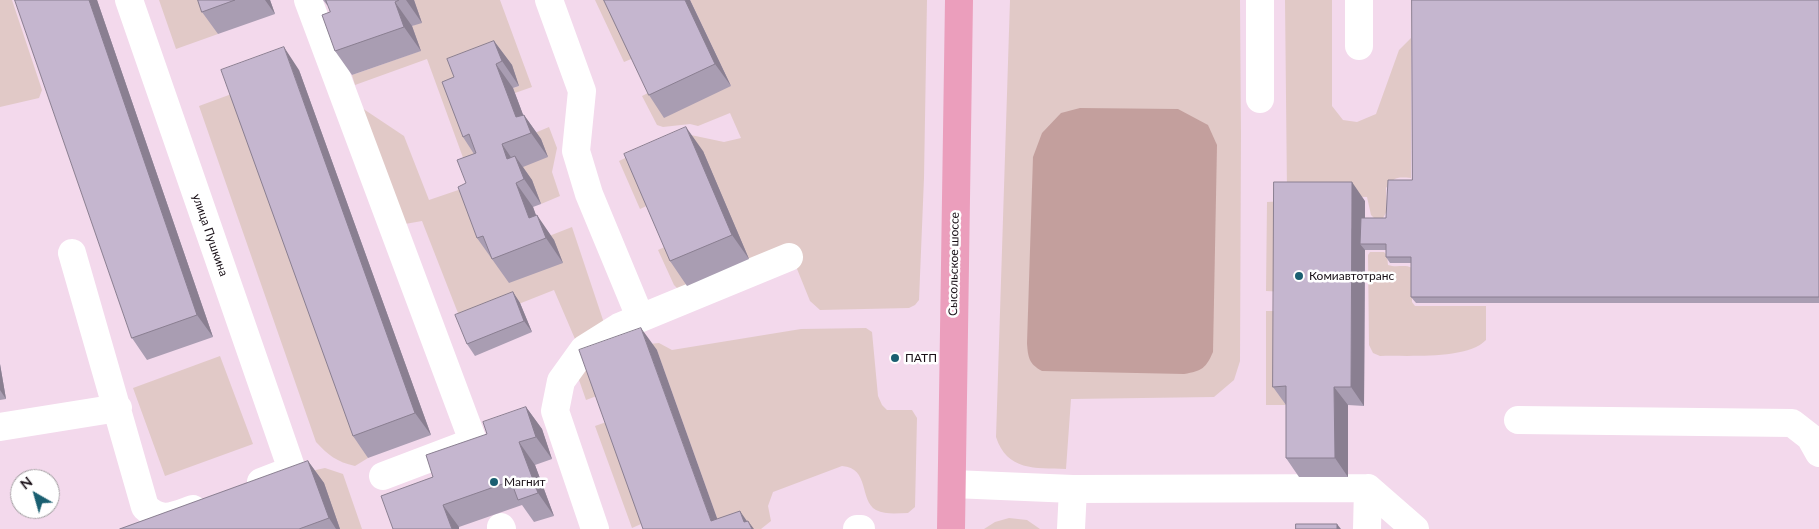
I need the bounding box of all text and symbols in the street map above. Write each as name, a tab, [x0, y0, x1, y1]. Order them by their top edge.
street label: улица Пушкина	[189, 192, 231, 278]
street label: Сысольское шоссе	[946, 212, 962, 316]
place label: Комиавтотранс	[1309, 269, 1394, 283]
marker: Комиавтотранс	[1293, 270, 1305, 282]
place label: ПАТП	[905, 351, 937, 365]
marker: ПАТП	[889, 352, 901, 364]
north arrow	[10, 469, 60, 519]
text: N	[17, 473, 36, 493]
place label: Магнит	[504, 475, 546, 489]
marker: Магнит	[488, 476, 500, 488]

